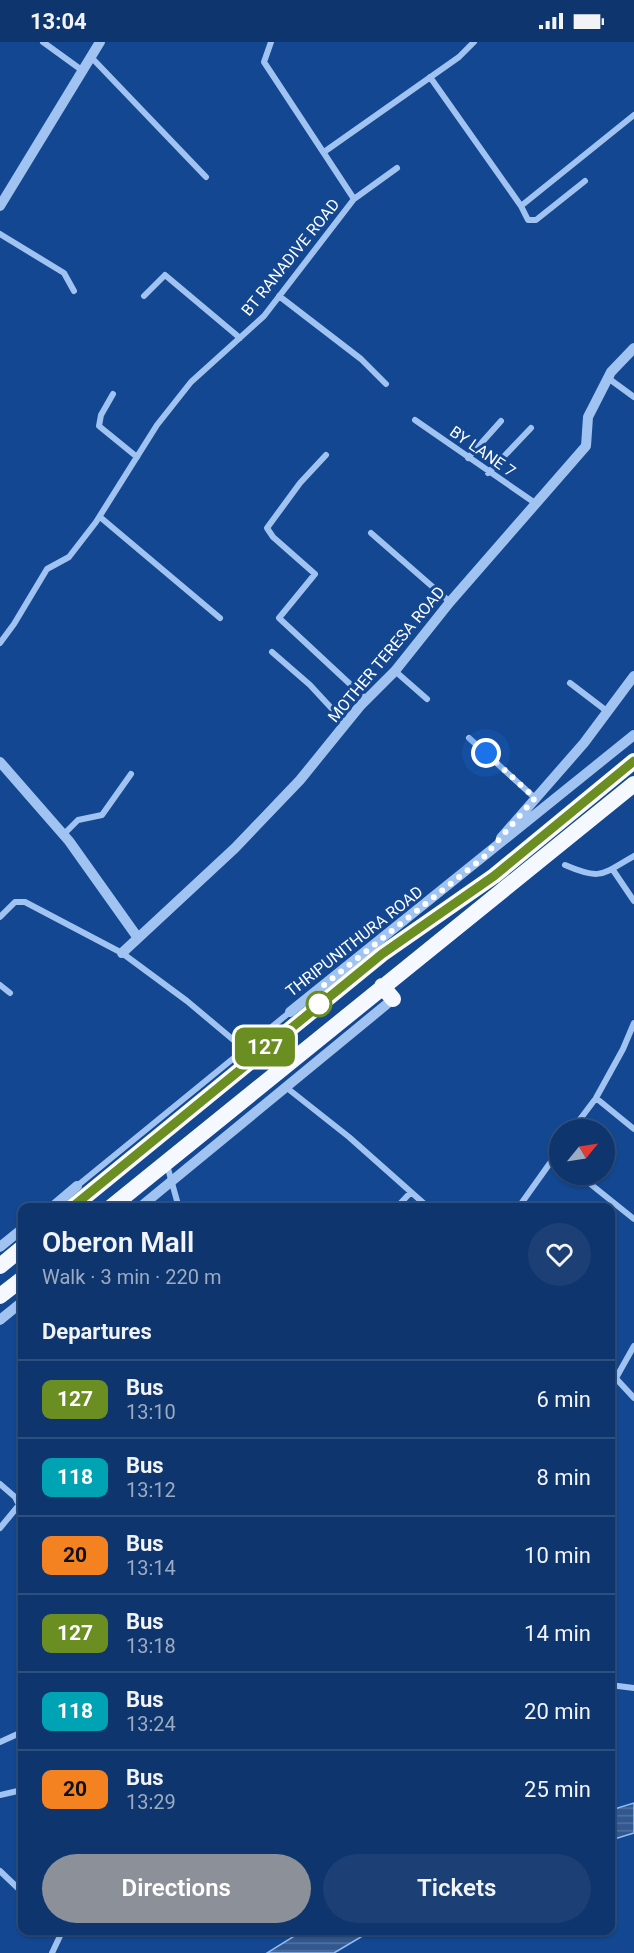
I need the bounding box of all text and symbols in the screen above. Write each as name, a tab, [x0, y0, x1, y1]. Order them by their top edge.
text: 13:04	[30, 9, 87, 34]
street label: BT RANADIVE ROAD	[237, 195, 343, 320]
street label: BY LANE 7	[446, 422, 519, 481]
street label: MOTHER TERESA ROAD	[324, 583, 449, 726]
your location	[471, 738, 501, 768]
street label: THRIPUNITHURA ROAD	[282, 882, 427, 1001]
unlabelled marker	[306, 991, 332, 1017]
line badge: 127	[230, 1028, 300, 1066]
text: 127	[247, 1035, 283, 1059]
north arrow	[549, 1119, 615, 1185]
map controls	[549, 1119, 615, 1185]
button: heart	[528, 1223, 591, 1286]
text: Oberon Mall	[42, 1226, 194, 1259]
text: Walk · 3 min · 220 m	[42, 1265, 221, 1289]
text: Departures	[42, 1319, 152, 1344]
text: Bus	[126, 1375, 164, 1400]
text: 127	[57, 1387, 93, 1411]
text: 6 min	[536, 1387, 591, 1412]
text: 13:10	[126, 1400, 176, 1424]
text: Bus	[126, 1453, 164, 1478]
text: 118	[57, 1465, 93, 1489]
text: 8 min	[536, 1465, 591, 1490]
text: 13:12	[126, 1478, 176, 1502]
text: Bus	[126, 1531, 164, 1556]
text: 20	[63, 1543, 87, 1567]
text: 10 min	[524, 1543, 591, 1568]
text: 13:14	[126, 1556, 176, 1580]
text: Bus	[126, 1609, 164, 1634]
text: 127	[57, 1621, 93, 1645]
text: 14 min	[524, 1621, 591, 1646]
text: 13:18	[126, 1634, 176, 1658]
text: Bus	[126, 1687, 164, 1712]
text: 118	[57, 1699, 93, 1723]
text: 20 min	[524, 1699, 591, 1724]
text: 13:24	[126, 1712, 176, 1736]
text: Bus	[126, 1765, 164, 1790]
text: 20	[63, 1777, 87, 1801]
text: 25 min	[524, 1777, 591, 1802]
text: 13:29	[126, 1790, 176, 1814]
button: Directions	[42, 1854, 311, 1923]
button: Tickets	[323, 1854, 591, 1923]

